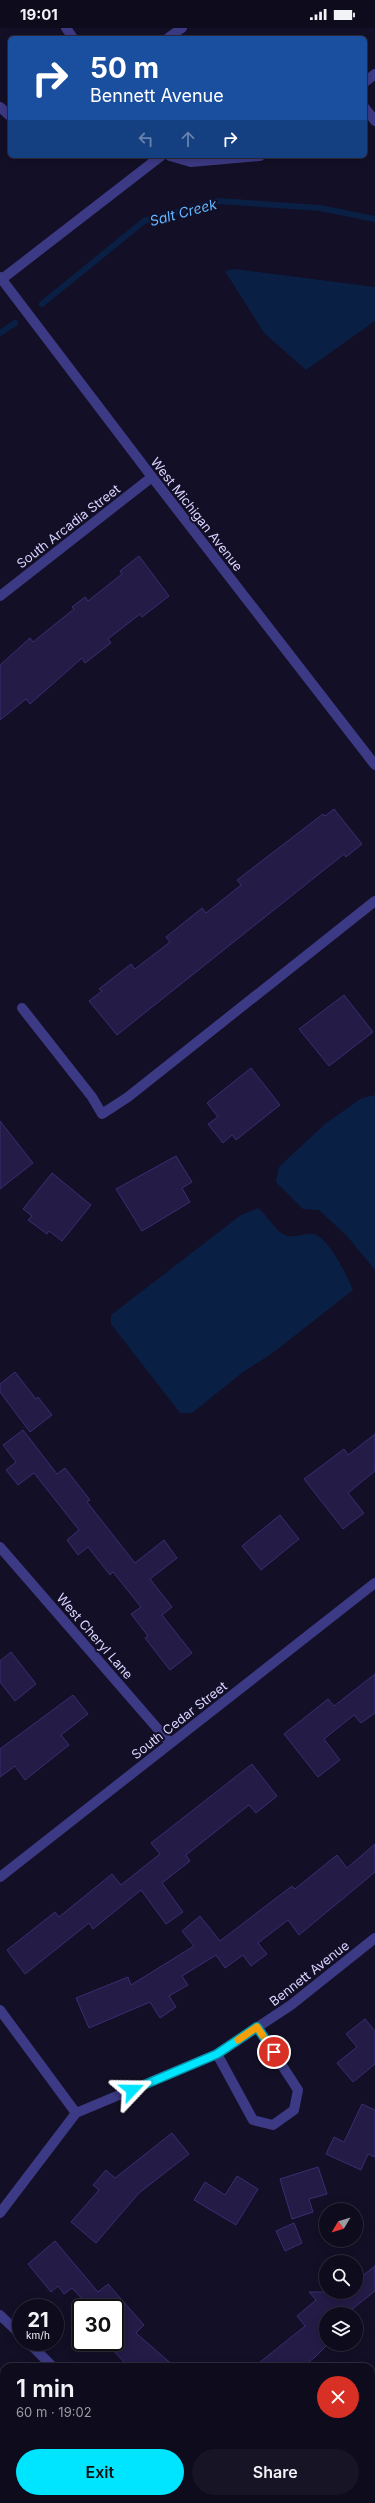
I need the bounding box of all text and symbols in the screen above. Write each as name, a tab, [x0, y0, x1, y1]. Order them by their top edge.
text: 19:01	[20, 5, 58, 24]
text: 50 m	[90, 51, 159, 85]
icon: right	[24, 52, 76, 104]
text: Bennett Avenue	[90, 85, 224, 106]
icon: left	[135, 128, 157, 150]
icon: ahead	[177, 128, 199, 150]
icon: right	[219, 128, 241, 150]
water label: Salt Creek	[148, 195, 219, 229]
street label: West Michigan Avenue	[148, 454, 246, 574]
street label: South Arcadia Street	[13, 481, 123, 571]
street label: West Cheryl Lane	[53, 1590, 137, 1682]
street label: South Cedar Street	[128, 1678, 230, 1762]
street label: Bennett Avenue	[266, 1937, 352, 2009]
pin	[257, 2035, 291, 2069]
icon: arrive	[263, 2041, 285, 2063]
position arrow	[111, 2069, 153, 2111]
north arrow	[319, 2203, 363, 2247]
map controls	[319, 2203, 363, 2351]
button: search	[319, 2255, 363, 2299]
speed limit sign: 30	[72, 2299, 124, 2351]
button: layers	[319, 2307, 363, 2351]
text: 21	[27, 2308, 49, 2332]
text: km/h	[26, 2329, 50, 2341]
text: 1 min	[16, 2374, 75, 2403]
button: close	[317, 2376, 359, 2418]
text: 60 m · 19:02	[16, 2404, 92, 2420]
button: Exit	[16, 2449, 184, 2495]
button: Share	[192, 2449, 359, 2495]

